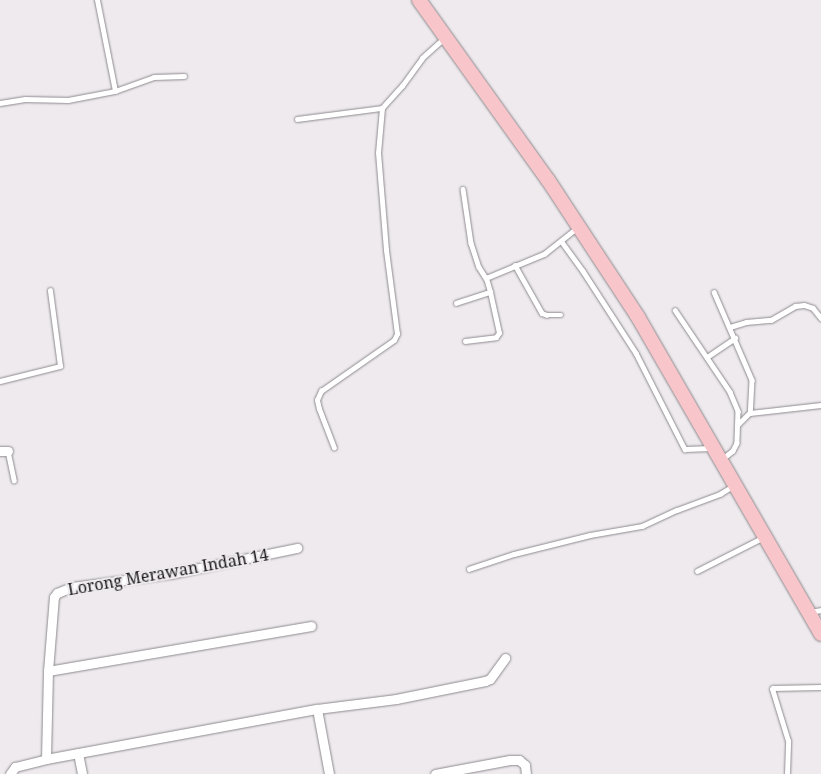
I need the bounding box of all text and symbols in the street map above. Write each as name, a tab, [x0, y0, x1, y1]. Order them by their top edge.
street label: Lorong Merawan Indah 14	[66, 545, 270, 599]

